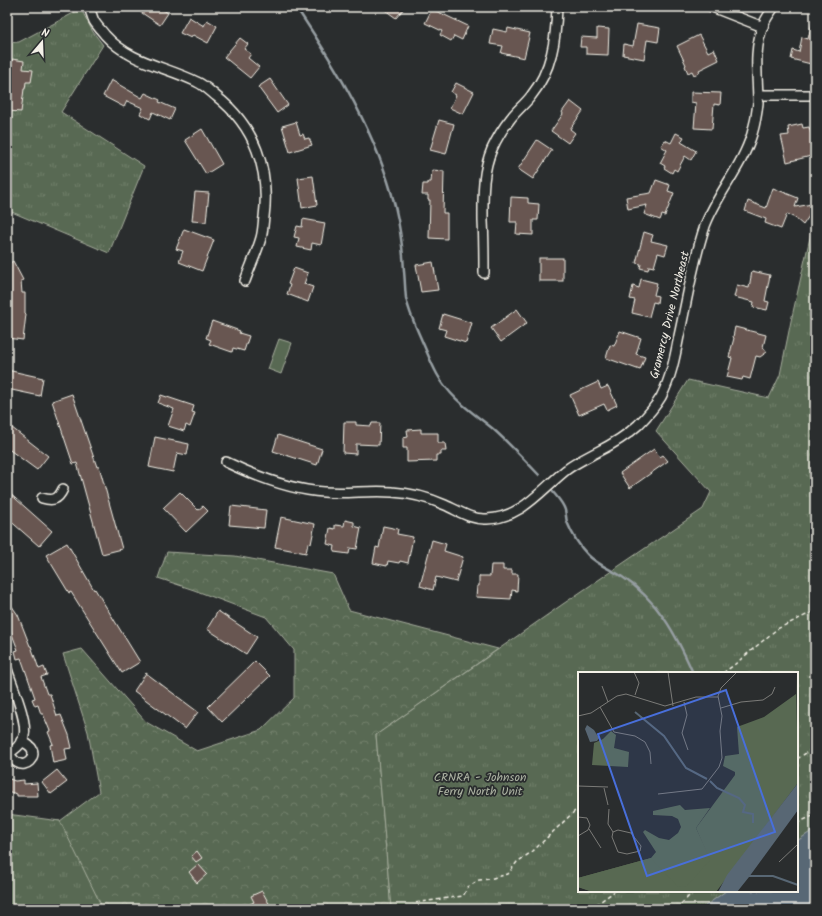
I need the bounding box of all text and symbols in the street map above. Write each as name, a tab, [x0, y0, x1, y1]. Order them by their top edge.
north arrow	[22, 22, 62, 62]
text: N	[39, 24, 51, 43]
street label: Gramercy Drive Northeast	[645, 249, 695, 381]
inset map	[578, 672, 798, 892]
park label: CRNRA - Johnson Ferry North Unit	[434, 768, 526, 801]

